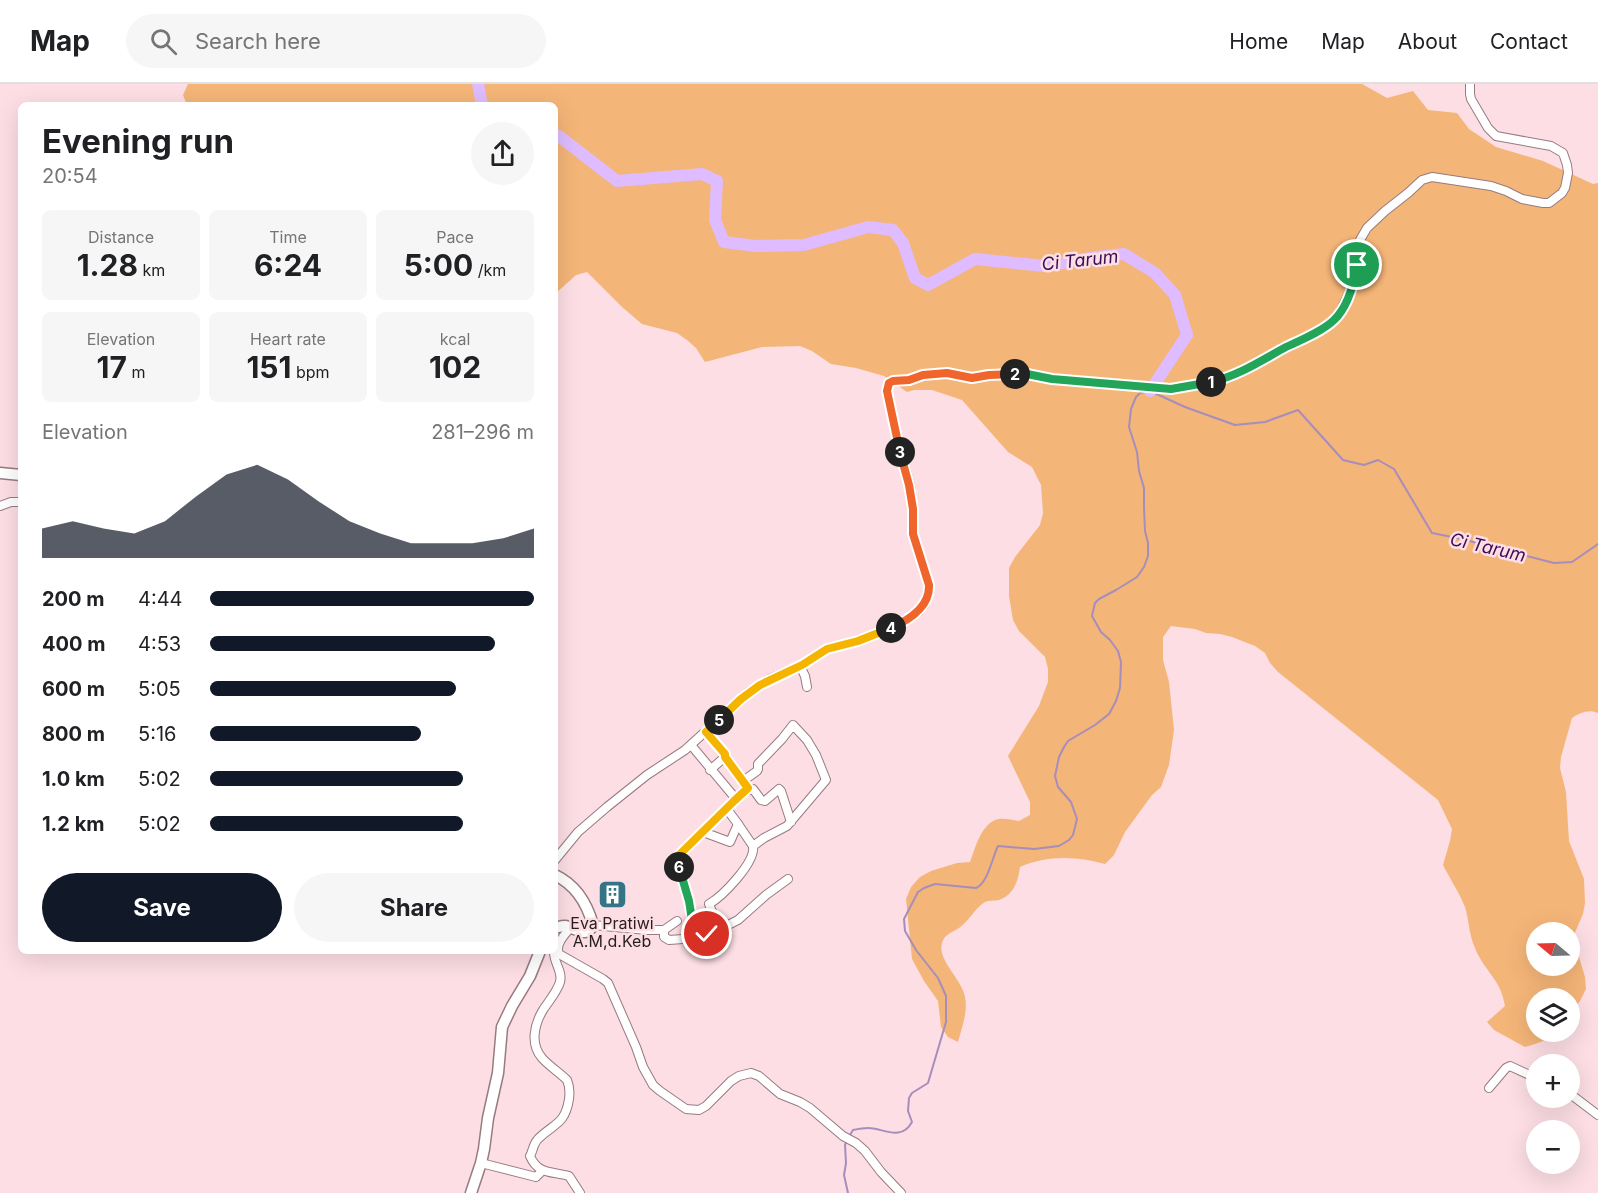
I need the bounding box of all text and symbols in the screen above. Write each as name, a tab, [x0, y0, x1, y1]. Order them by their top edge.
search box	[126, 14, 546, 68]
text: Map	[30, 24, 90, 58]
icon: search	[147, 25, 180, 58]
text: Search here	[195, 28, 321, 54]
text: Home	[1229, 29, 1288, 54]
text: Map	[1321, 29, 1365, 54]
text: About	[1398, 29, 1457, 54]
text: Contact	[1490, 29, 1568, 54]
text: Evening run	[42, 121, 234, 161]
button: share	[471, 122, 534, 185]
text: 20:54	[42, 164, 98, 188]
text: Distance	[88, 227, 154, 247]
text: Time	[269, 227, 307, 247]
text: Pace	[436, 227, 474, 247]
pin	[1331, 239, 1382, 290]
water label: Ci Tarum	[1041, 246, 1120, 274]
text: 1.28	[77, 247, 138, 283]
text: 6:24	[254, 247, 322, 283]
text: 5:00	[404, 247, 473, 283]
icon: arrive	[1340, 248, 1373, 281]
text: km	[138, 260, 165, 280]
text: /km	[473, 260, 506, 280]
text: Elevation	[87, 329, 155, 349]
text: Heart rate	[250, 329, 326, 349]
text: kcal	[440, 329, 470, 349]
text: 17	[97, 349, 127, 385]
text: 151	[246, 349, 291, 385]
text: 102	[429, 349, 481, 385]
pin: 2	[1000, 359, 1030, 389]
text: m	[127, 362, 145, 382]
text: bpm	[291, 362, 330, 382]
text: 2	[1010, 364, 1020, 384]
pin: 1	[1196, 367, 1226, 397]
text: 1	[1208, 372, 1214, 392]
text: Elevation	[42, 420, 128, 444]
text: 281–296 m	[431, 420, 534, 444]
pin: 3	[885, 437, 915, 467]
text: 3	[895, 442, 905, 462]
water label: Ci Tarum	[1448, 528, 1528, 566]
text: 200 m	[42, 587, 105, 611]
text: 4:44	[138, 587, 183, 611]
pin: 4	[876, 613, 906, 643]
text: 4	[886, 618, 896, 638]
text: 400 m	[42, 632, 106, 656]
text: 4:53	[138, 632, 181, 656]
text: 600 m	[42, 677, 105, 701]
text: 5:05	[138, 677, 181, 701]
pin: 5	[704, 705, 734, 735]
text: 5	[714, 710, 724, 730]
text: 800 m	[42, 722, 105, 746]
text: 5:16	[138, 722, 176, 746]
text: 1.0 km	[42, 767, 105, 791]
text: 5:02	[138, 767, 181, 791]
text: 1.2 km	[42, 812, 105, 836]
text: 5:02	[138, 812, 181, 836]
pin: 6	[664, 852, 694, 882]
text: 6	[674, 857, 684, 877]
button: Save	[42, 873, 282, 942]
button: Share	[294, 873, 534, 942]
building icon: Eva Pratiwi A.M,d.Keb	[596, 879, 628, 911]
pin	[681, 908, 732, 959]
place label: Eva Pratiwi A.M,d.Keb	[570, 913, 654, 951]
icon: check	[690, 917, 723, 950]
north arrow	[1526, 922, 1580, 976]
map controls	[1526, 922, 1580, 1174]
button: layers	[1526, 988, 1580, 1042]
button: +	[1526, 1054, 1580, 1108]
button: −	[1526, 1120, 1580, 1174]

